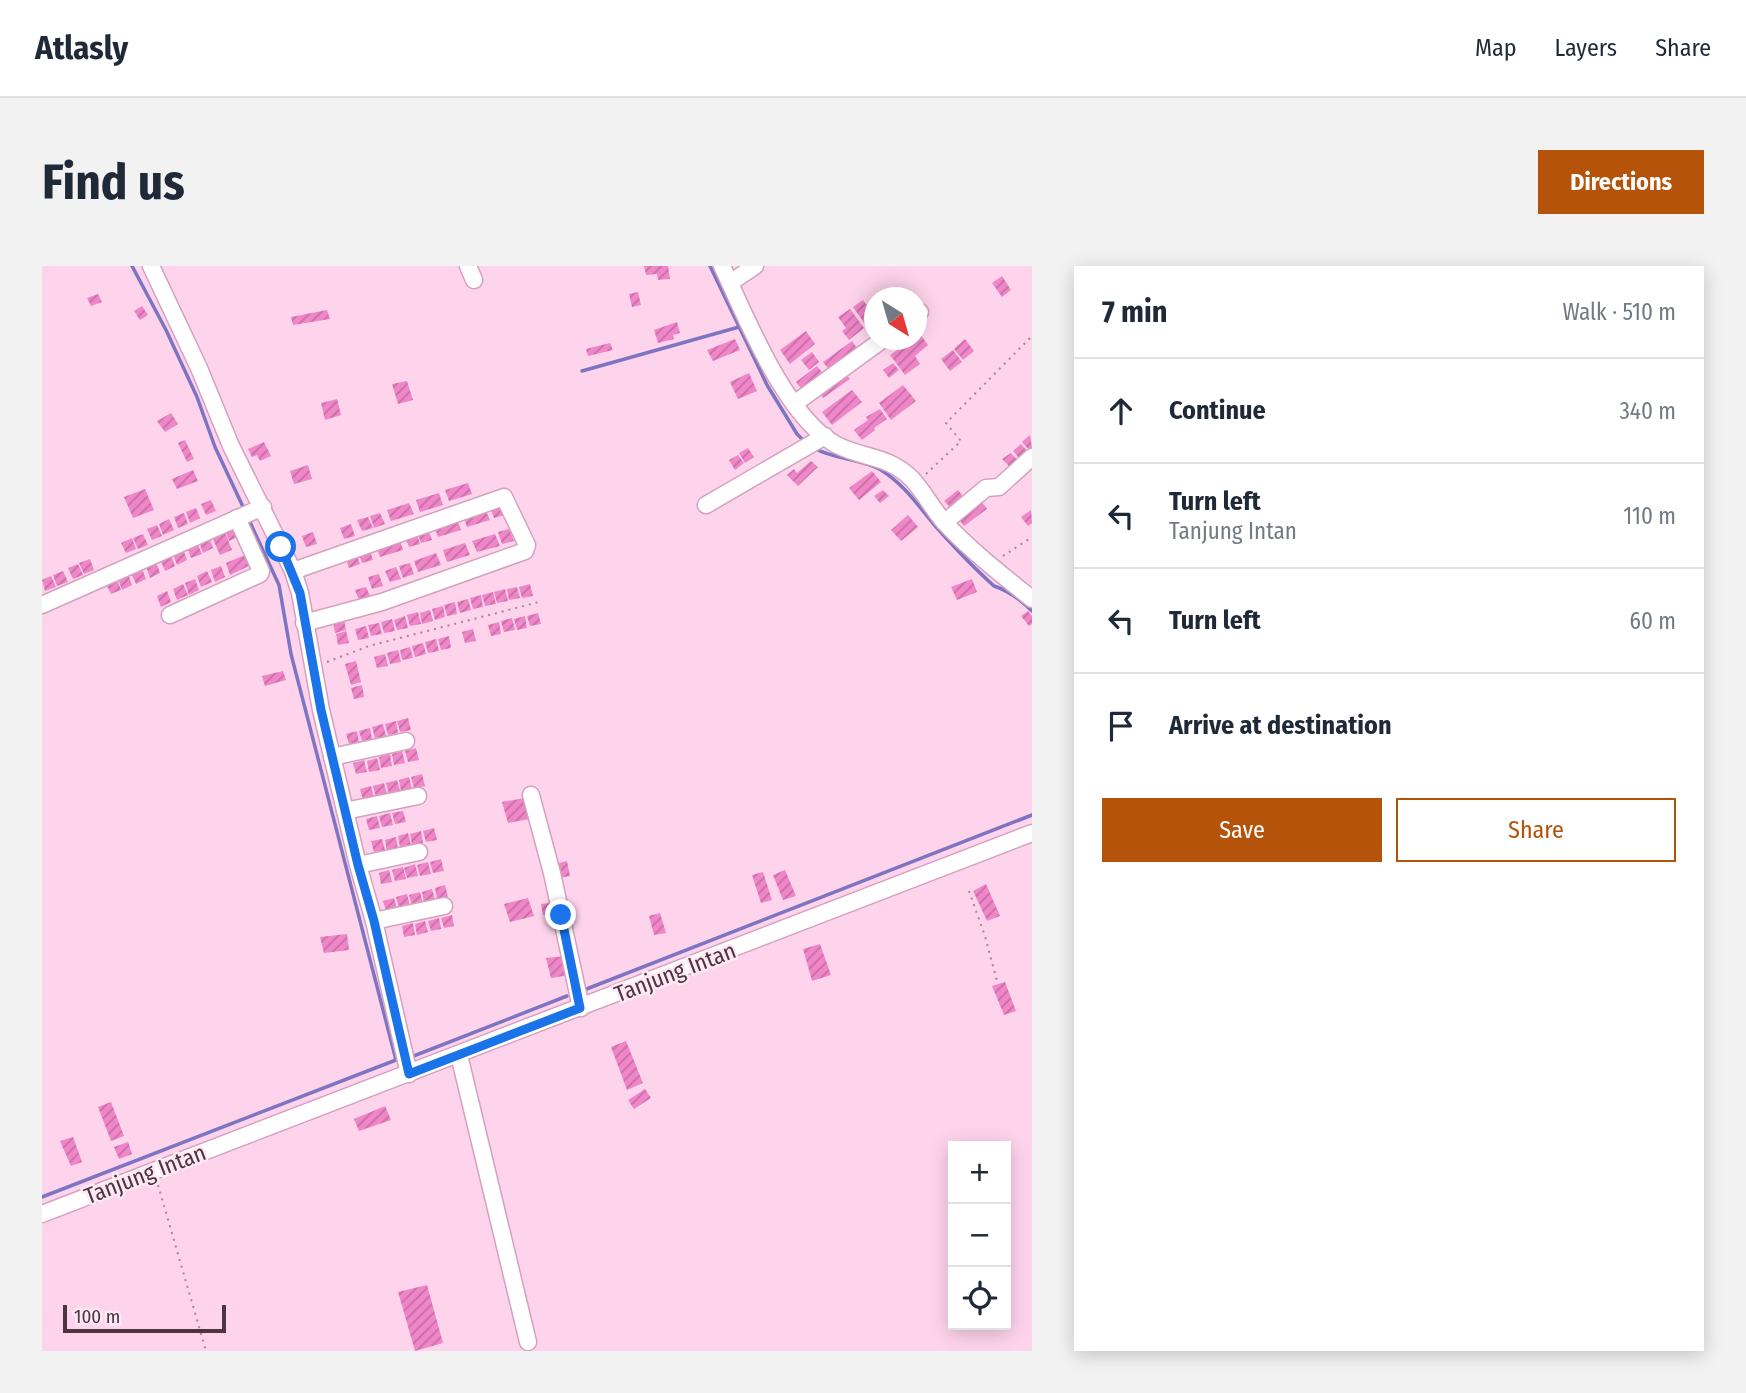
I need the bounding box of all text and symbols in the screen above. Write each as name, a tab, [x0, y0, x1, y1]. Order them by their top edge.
text: Atlasly	[35, 28, 128, 68]
text: Map	[1475, 34, 1517, 62]
text: Layers	[1555, 34, 1617, 62]
text: Share	[1655, 34, 1711, 62]
button: Directions	[1538, 150, 1704, 214]
text: Find us	[42, 153, 185, 212]
north arrow	[864, 287, 927, 350]
text: 7 min	[1102, 294, 1167, 330]
text: Walk · 510 m	[1562, 298, 1676, 326]
icon: ahead	[1102, 392, 1140, 430]
text: Continue	[1169, 395, 1266, 426]
text: 340 m	[1620, 397, 1676, 425]
text: Turn left	[1169, 486, 1261, 517]
icon: left	[1102, 497, 1140, 535]
text: 110 m	[1623, 502, 1676, 530]
text: Tanjung Intan	[1169, 517, 1297, 545]
route start	[265, 531, 296, 562]
icon: left	[1102, 602, 1140, 640]
text: Turn left	[1169, 605, 1261, 636]
text: 60 m	[1630, 607, 1676, 635]
icon: arrive	[1102, 707, 1140, 745]
text: Arrive at destination	[1169, 710, 1392, 741]
button: Save	[1102, 798, 1382, 862]
button: Share	[1396, 798, 1676, 862]
route end	[545, 899, 576, 930]
street label: Tanjung Intan	[610, 936, 740, 1008]
street label: Tanjung Intan	[80, 1138, 210, 1210]
map controls	[948, 1141, 1011, 1330]
button: +	[948, 1141, 1011, 1204]
button: −	[948, 1204, 1011, 1267]
button: locate	[948, 1267, 1011, 1330]
scale bar	[63, 1302, 226, 1334]
text: 100 m	[74, 1305, 120, 1328]

